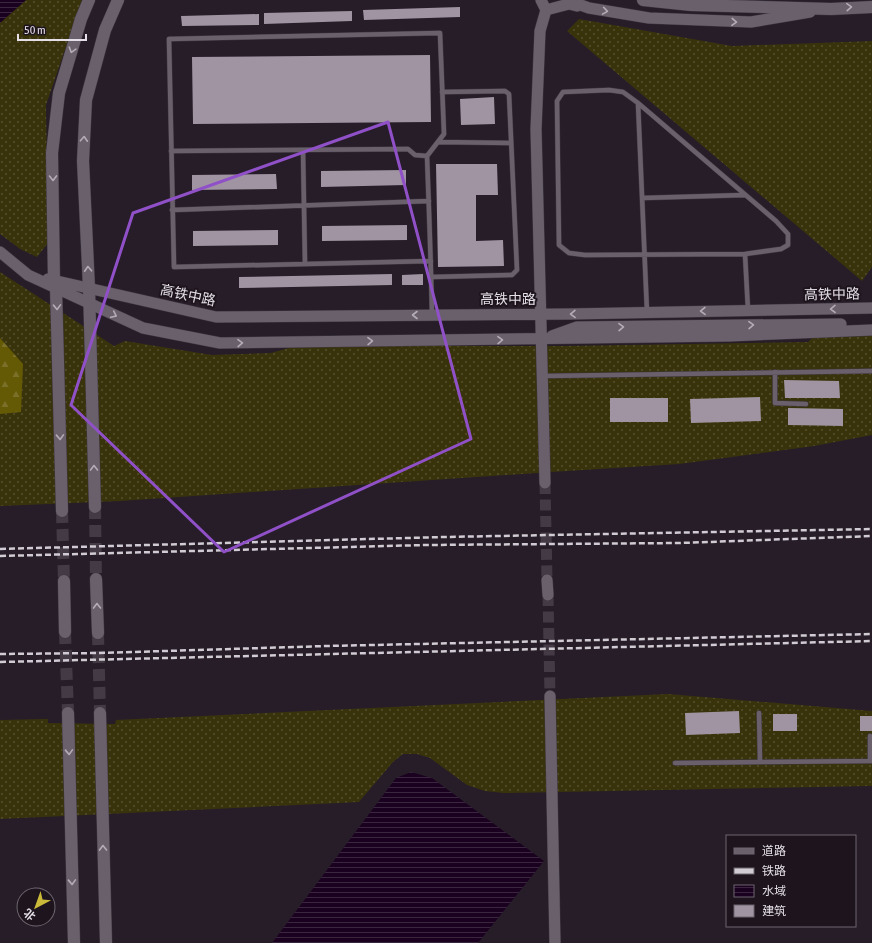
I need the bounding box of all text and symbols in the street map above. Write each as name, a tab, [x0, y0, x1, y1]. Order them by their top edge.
one-way arrow	[846, 3, 852, 12]
one-way arrow	[602, 6, 608, 15]
scale bar	[18, 16, 86, 42]
one-way arrow	[731, 17, 737, 26]
text: 50 m	[24, 23, 46, 37]
one-way arrow	[68, 46, 77, 53]
one-way arrow	[80, 136, 88, 142]
one-way arrow	[49, 175, 57, 181]
one-way arrow	[84, 266, 92, 272]
street label: 高铁中路	[159, 281, 217, 309]
street label: 高铁中路	[804, 286, 860, 302]
street label: 高铁中路	[480, 291, 536, 307]
one-way arrow	[53, 304, 61, 310]
one-way arrow	[830, 305, 836, 313]
one-way arrow	[700, 307, 706, 315]
one-way arrow	[110, 310, 118, 318]
one-way arrow	[570, 310, 576, 318]
one-way arrow	[412, 311, 418, 319]
one-way arrow	[748, 321, 754, 329]
one-way arrow	[618, 323, 624, 331]
one-way arrow	[497, 336, 503, 344]
one-way arrow	[367, 337, 373, 345]
one-way arrow	[237, 339, 243, 347]
one-way arrow	[56, 434, 64, 440]
one-way arrow	[89, 465, 98, 471]
one-way arrow	[93, 603, 101, 609]
one-way arrow	[65, 749, 73, 755]
legend	[726, 835, 856, 927]
text: 道路	[762, 844, 786, 858]
one-way arrow	[99, 845, 107, 851]
text: 铁路	[762, 864, 786, 878]
one-way arrow	[68, 879, 76, 885]
text: 水域	[762, 884, 786, 898]
north arrow	[16, 887, 56, 927]
text: 建筑	[762, 904, 786, 918]
text: 北	[21, 906, 38, 923]

